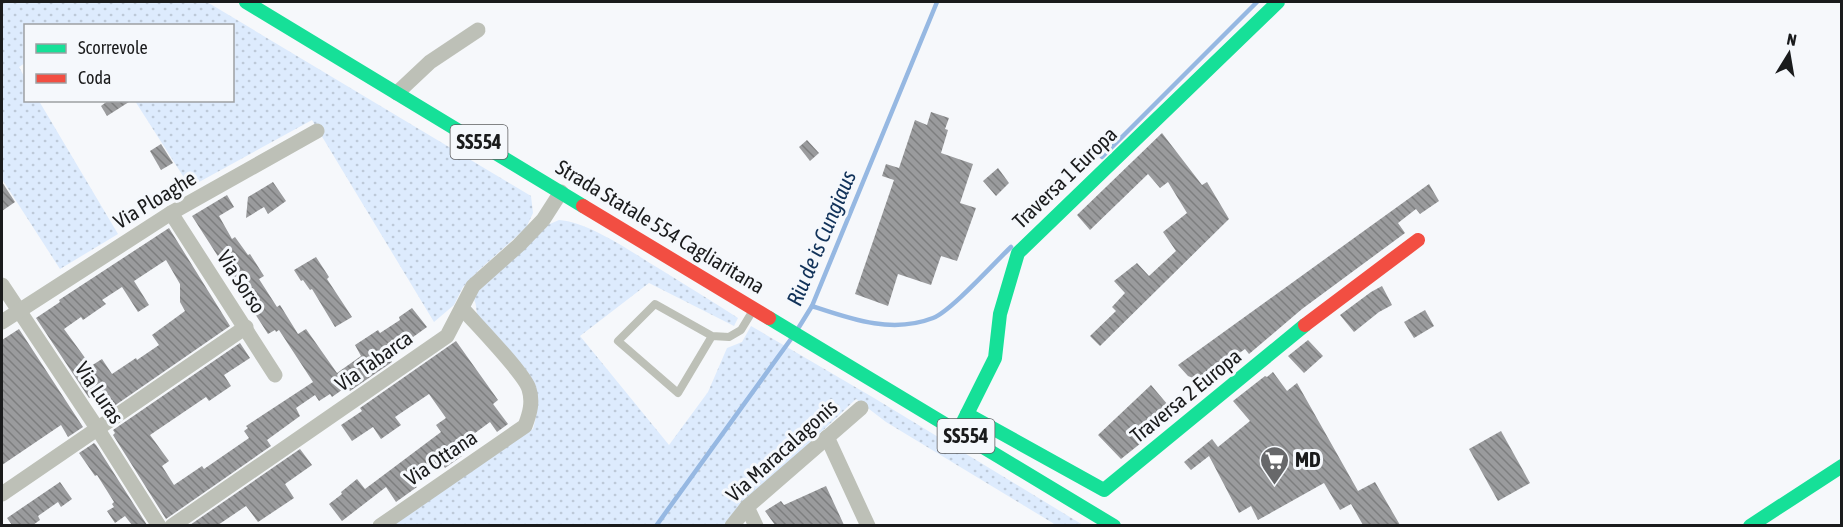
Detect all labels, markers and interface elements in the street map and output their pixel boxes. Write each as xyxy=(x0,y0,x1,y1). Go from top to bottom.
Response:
legend xyxy=(24,24,234,102)
north arrow xyxy=(1759,24,1819,84)
text: N xyxy=(1786,30,1798,49)
text: Scorrevole xyxy=(78,37,148,58)
text: Coda xyxy=(78,67,111,88)
street label: Traversa 1 Europa xyxy=(1007,122,1121,233)
road number: SS554 xyxy=(450,125,508,159)
street label: Strada Statale 554 Cagliaritana xyxy=(552,154,769,298)
street label: Via Ploaghe xyxy=(109,165,200,233)
water label: Riu de is Cungiaus xyxy=(781,166,861,309)
street label: Via Sorso xyxy=(213,246,271,317)
street label: Via Tabarca xyxy=(330,325,417,395)
street label: Traversa 2 Europa xyxy=(1125,343,1246,447)
street label: Via Luras xyxy=(71,357,129,428)
street label: Via Maracalagonis xyxy=(721,394,842,506)
road number: SS554 xyxy=(938,419,994,453)
street label: Via Ottana xyxy=(400,424,481,490)
supermarket icon: MD xyxy=(1258,444,1290,486)
place label: MD xyxy=(1295,447,1321,471)

